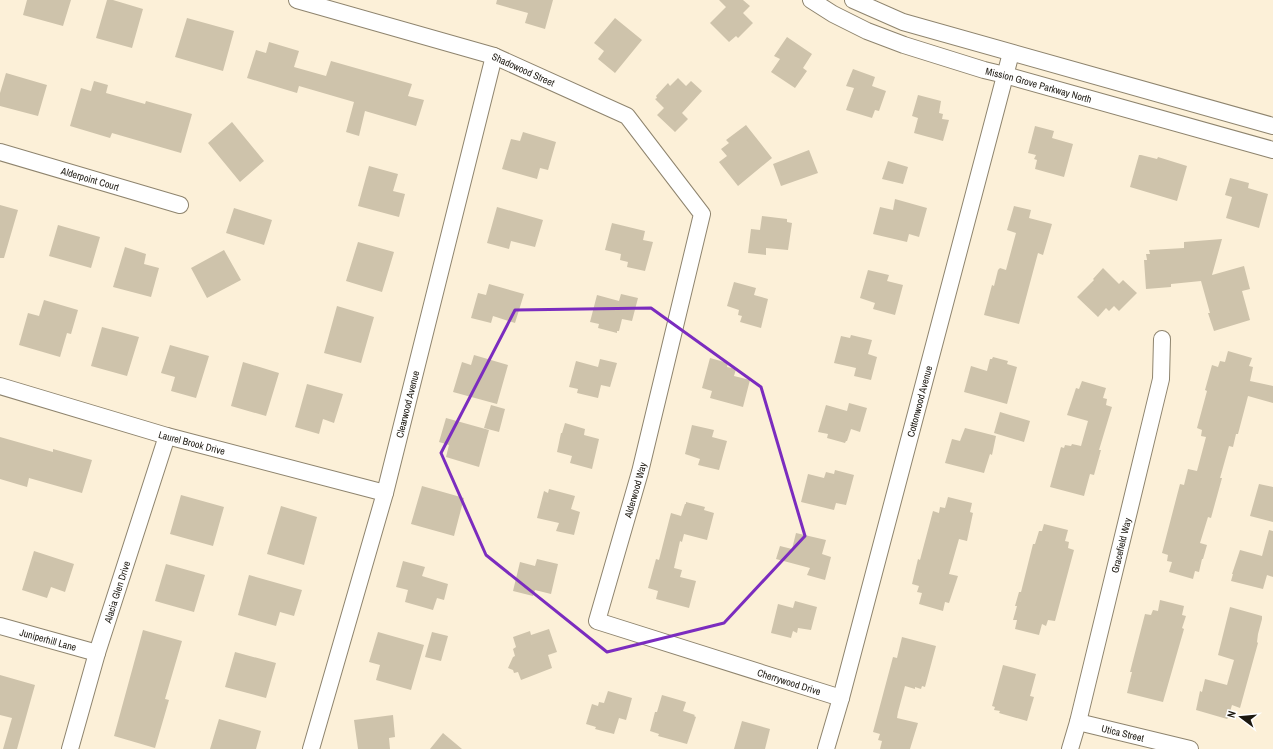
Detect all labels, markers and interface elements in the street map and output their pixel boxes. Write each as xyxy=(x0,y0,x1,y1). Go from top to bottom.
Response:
street label: Shadowood Street xyxy=(490,50,557,90)
street label: Mission Grove Parkway North xyxy=(984,65,1093,106)
street label: Alderpoint Court xyxy=(59,164,121,194)
street label: Cottonwood Avenue xyxy=(904,364,935,439)
street label: Clearwood Avenue xyxy=(393,369,422,439)
street label: Laurel Brook Drive xyxy=(157,428,227,458)
street label: Alderwood Way xyxy=(621,460,650,520)
street label: Gracefield Way xyxy=(1108,516,1134,574)
street label: Alacia Glen Drive xyxy=(101,559,133,626)
street label: Juniperhill Lane xyxy=(18,626,78,654)
street label: Cherrywood Drive xyxy=(755,666,823,698)
north arrow xyxy=(1221,697,1261,737)
text: N xyxy=(1224,709,1239,719)
street label: Utica Street xyxy=(1100,722,1146,745)

